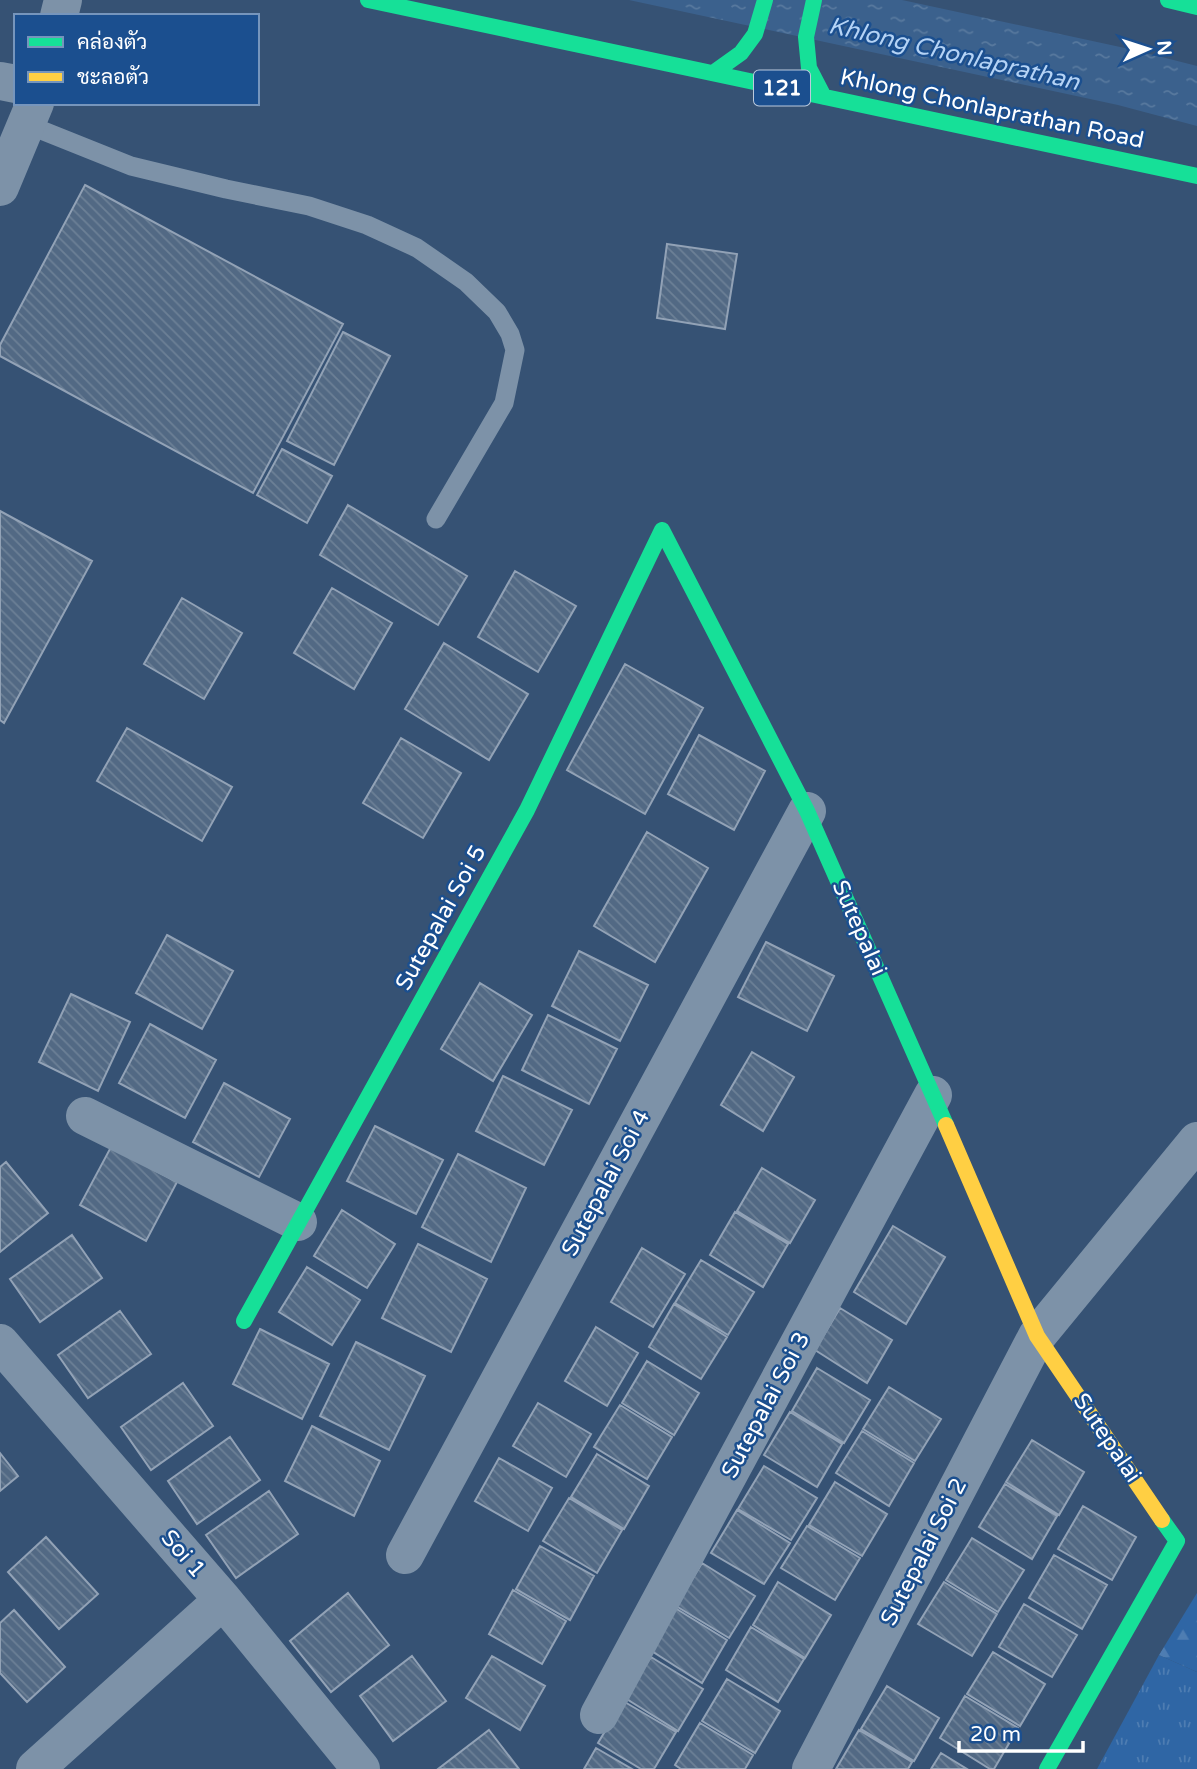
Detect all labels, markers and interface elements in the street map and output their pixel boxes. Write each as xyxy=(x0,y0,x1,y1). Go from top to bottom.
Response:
water label: Khlong Chonlaprathan xyxy=(826,11,1084,97)
legend xyxy=(14,14,259,105)
north arrow xyxy=(1113,14,1183,84)
text: คล่องตัว xyxy=(77,30,147,55)
text: N xyxy=(1153,40,1175,56)
street label: Khlong Chonlaprathan Road xyxy=(838,63,1146,155)
text: ชะลอตัว xyxy=(77,65,149,90)
road number: 121 xyxy=(754,70,810,106)
street label: Sutepalai Soi 5 xyxy=(390,840,492,996)
street label: Sutepalai xyxy=(826,876,892,980)
street label: Sutepalai Soi 4 xyxy=(556,1105,656,1261)
street label: Sutepalai Soi 3 xyxy=(716,1327,816,1483)
street label: Sutepalai xyxy=(1067,1388,1147,1488)
street label: Sutepalai Soi 2 xyxy=(875,1474,973,1630)
street label: Soi 1 xyxy=(155,1524,211,1584)
scale bar xyxy=(959,1710,1083,1754)
text: 20 m xyxy=(970,1722,1021,1747)

